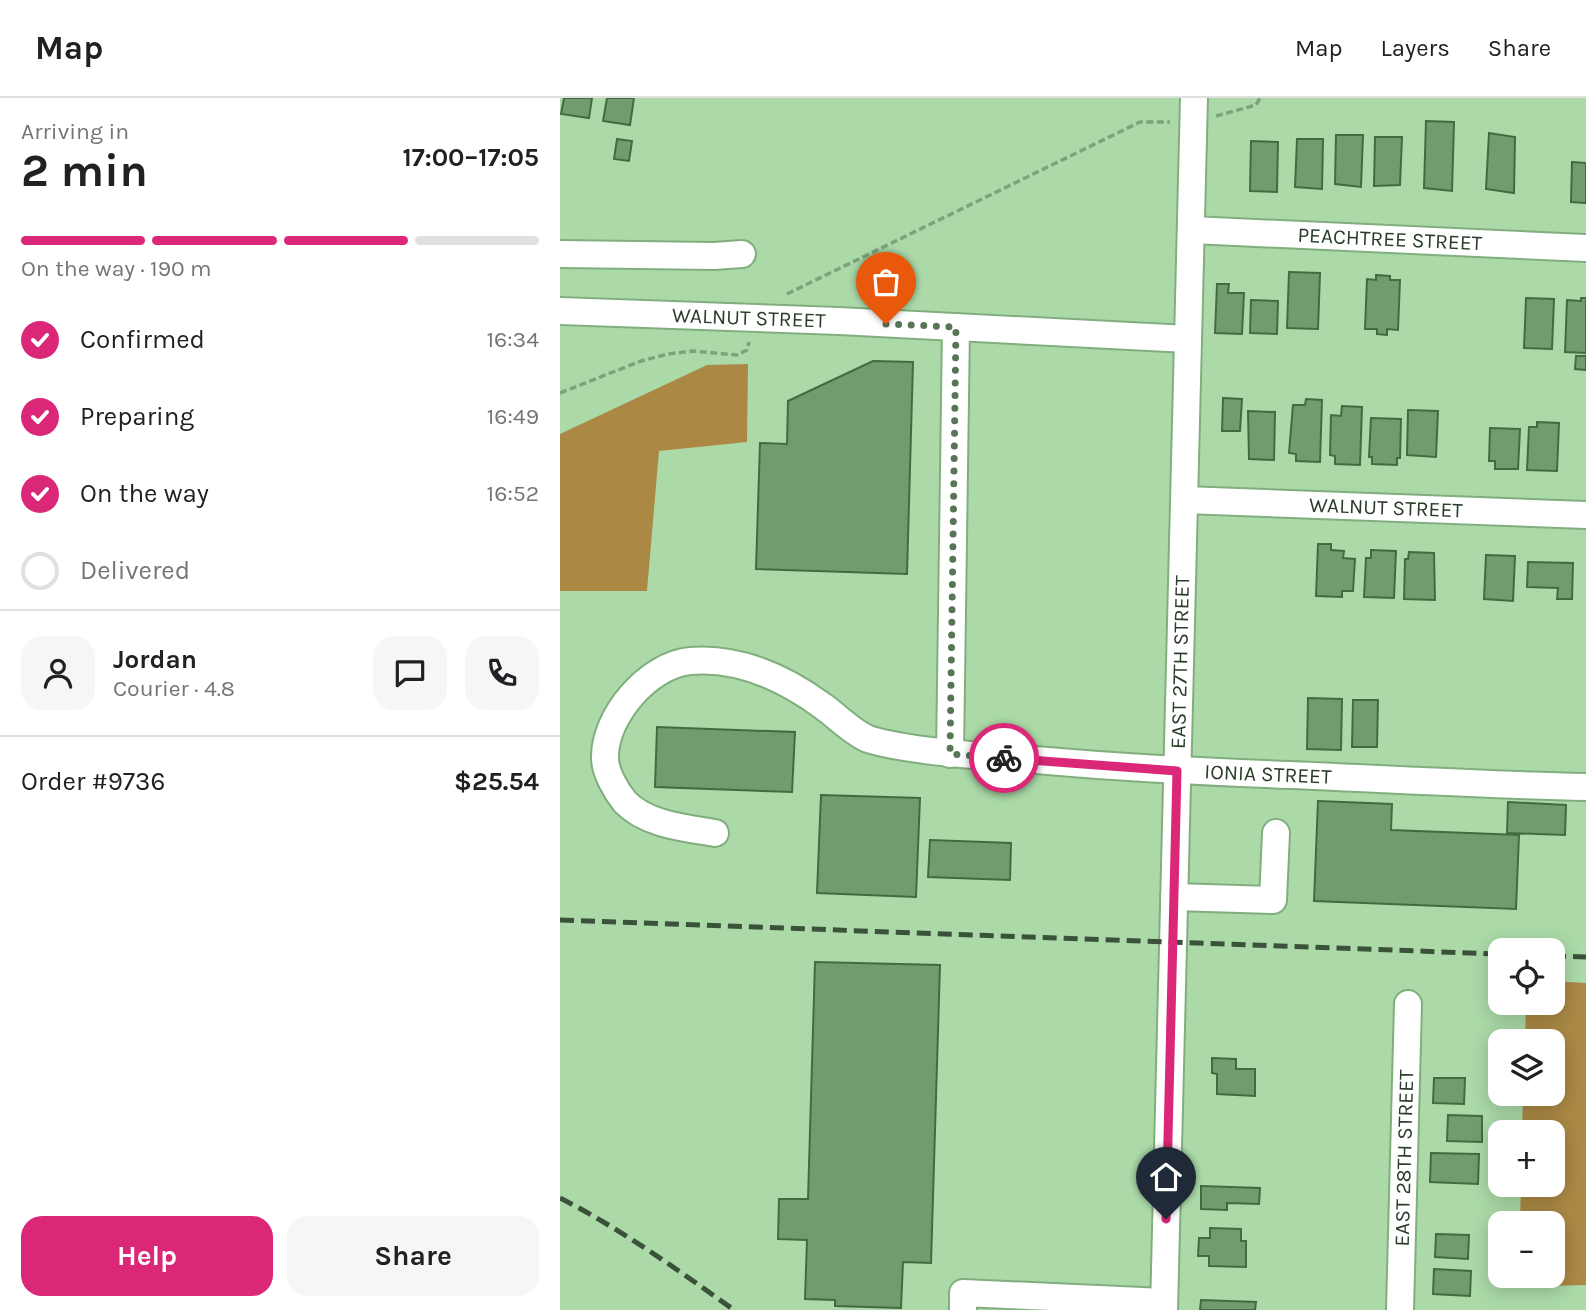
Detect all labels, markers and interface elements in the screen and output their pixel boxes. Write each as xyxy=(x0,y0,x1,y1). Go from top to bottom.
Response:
text: Map xyxy=(35,29,103,67)
text: Map xyxy=(1295,34,1343,62)
text: Layers xyxy=(1381,34,1450,62)
text: Share xyxy=(1488,34,1551,62)
text: Arriving in xyxy=(21,118,129,145)
text: 17:00–17:05 xyxy=(402,142,539,173)
text: 2 min xyxy=(21,144,148,198)
street label: PEACHTREE STREET xyxy=(1297,223,1483,255)
pin xyxy=(856,252,916,324)
text: On the way · 190 m xyxy=(21,255,212,282)
icon: bag xyxy=(867,263,905,301)
street label: WALNUT STREET xyxy=(672,303,827,333)
icon: check xyxy=(21,321,59,359)
text: Confirmed xyxy=(80,324,205,355)
text: 16:34 xyxy=(487,326,539,353)
icon: check xyxy=(21,398,59,436)
text: Preparing xyxy=(80,401,194,432)
text: 16:49 xyxy=(487,403,539,430)
icon: check xyxy=(21,475,59,513)
text: On the way xyxy=(80,478,209,509)
text: 16:52 xyxy=(487,480,539,507)
street label: WALNUT STREET xyxy=(1309,493,1464,522)
text: Delivered xyxy=(80,555,190,586)
street label: EAST 27TH STREET xyxy=(1166,574,1194,749)
button: person xyxy=(21,636,95,710)
button: chat xyxy=(373,636,447,710)
button: phone xyxy=(465,636,539,710)
text: Jordan xyxy=(113,644,197,675)
text: Courier · 4.8 xyxy=(113,675,235,702)
courier xyxy=(969,723,1039,793)
icon: bike xyxy=(985,739,1023,777)
street label: IONIA STREET xyxy=(1204,759,1332,789)
text: Order #9736 xyxy=(21,766,165,797)
text: $25.54 xyxy=(454,766,539,797)
map controls xyxy=(1488,938,1565,1288)
button: locate xyxy=(1488,938,1565,1015)
button: layers xyxy=(1488,1029,1565,1106)
street label: EAST 28TH STREET xyxy=(1390,1069,1418,1247)
button: + xyxy=(1488,1120,1565,1197)
pin xyxy=(1136,1147,1196,1219)
icon: home xyxy=(1147,1158,1185,1196)
button: − xyxy=(1488,1211,1565,1288)
button: Help xyxy=(21,1216,273,1296)
button: Share xyxy=(287,1216,539,1296)

